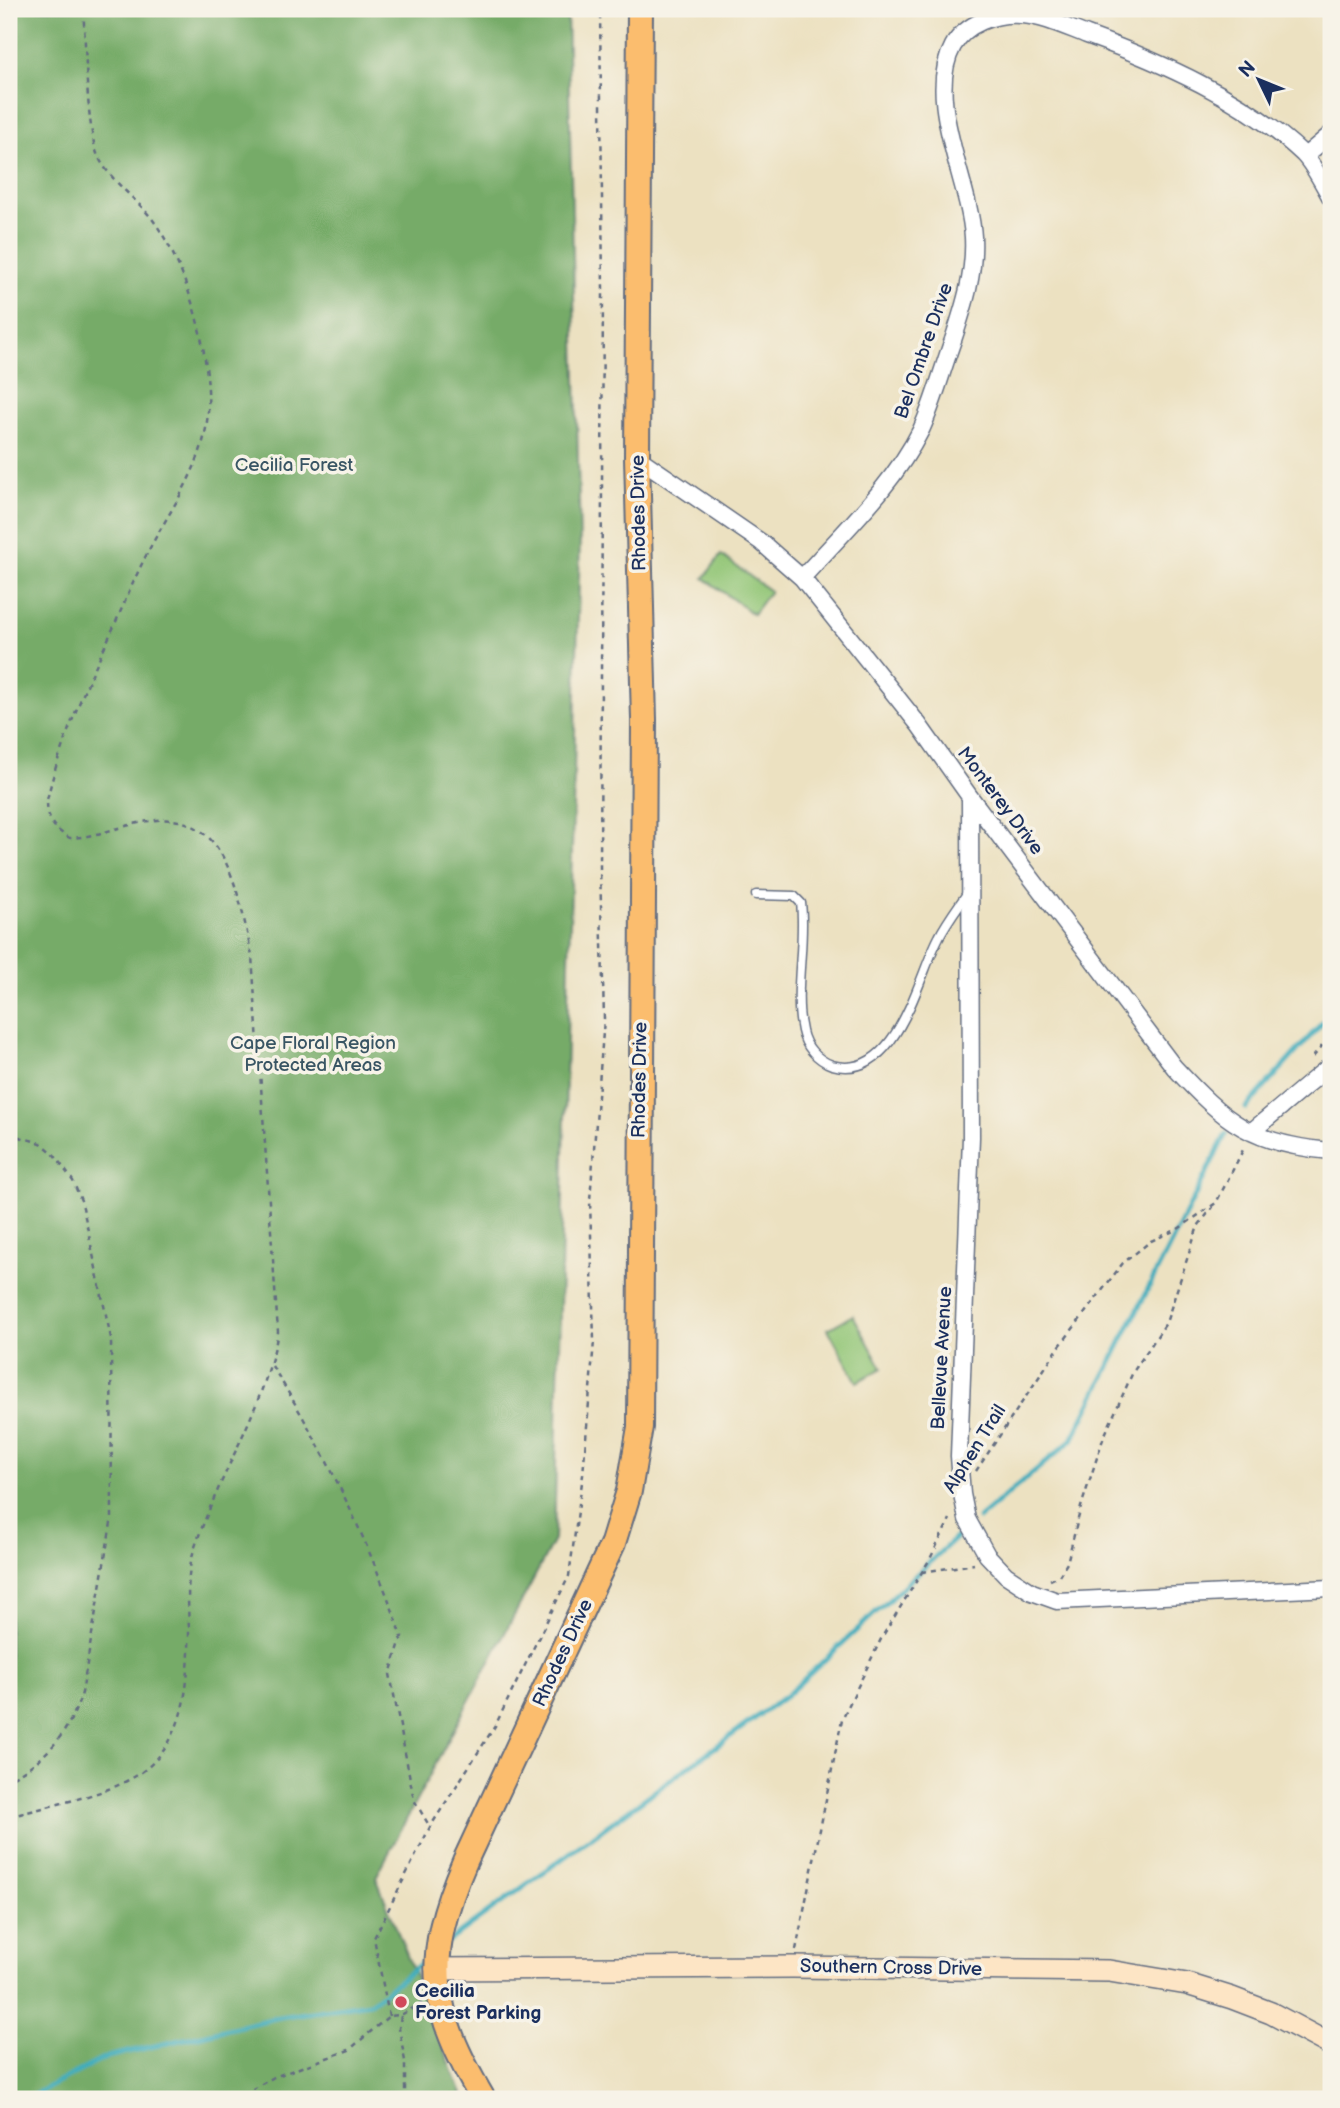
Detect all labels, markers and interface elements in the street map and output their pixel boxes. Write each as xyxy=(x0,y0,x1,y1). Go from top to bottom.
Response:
north arrow xyxy=(1224,46,1294,116)
text: N xyxy=(1234,56,1261,82)
street label: Bel Ombre Drive xyxy=(890,280,958,422)
park label: Cecilia Forest xyxy=(235,454,353,477)
street label: Rhodes Drive xyxy=(626,455,652,571)
street label: Monterey Drive xyxy=(952,743,1048,859)
street label: Rhodes Drive xyxy=(627,1022,653,1138)
park label: Cape Floral Region Protected Areas xyxy=(230,1032,396,1077)
street label: Bellevue Avenue xyxy=(927,1286,957,1430)
street label: Alphen Trail xyxy=(939,1400,1011,1498)
street label: Rhodes Drive xyxy=(528,1595,598,1711)
street label: Southern Cross Drive xyxy=(800,1955,982,1981)
place label: Cecilia Forest Parking xyxy=(415,1980,541,2025)
marker: Cecilia Forest Parking xyxy=(393,1994,409,2010)

